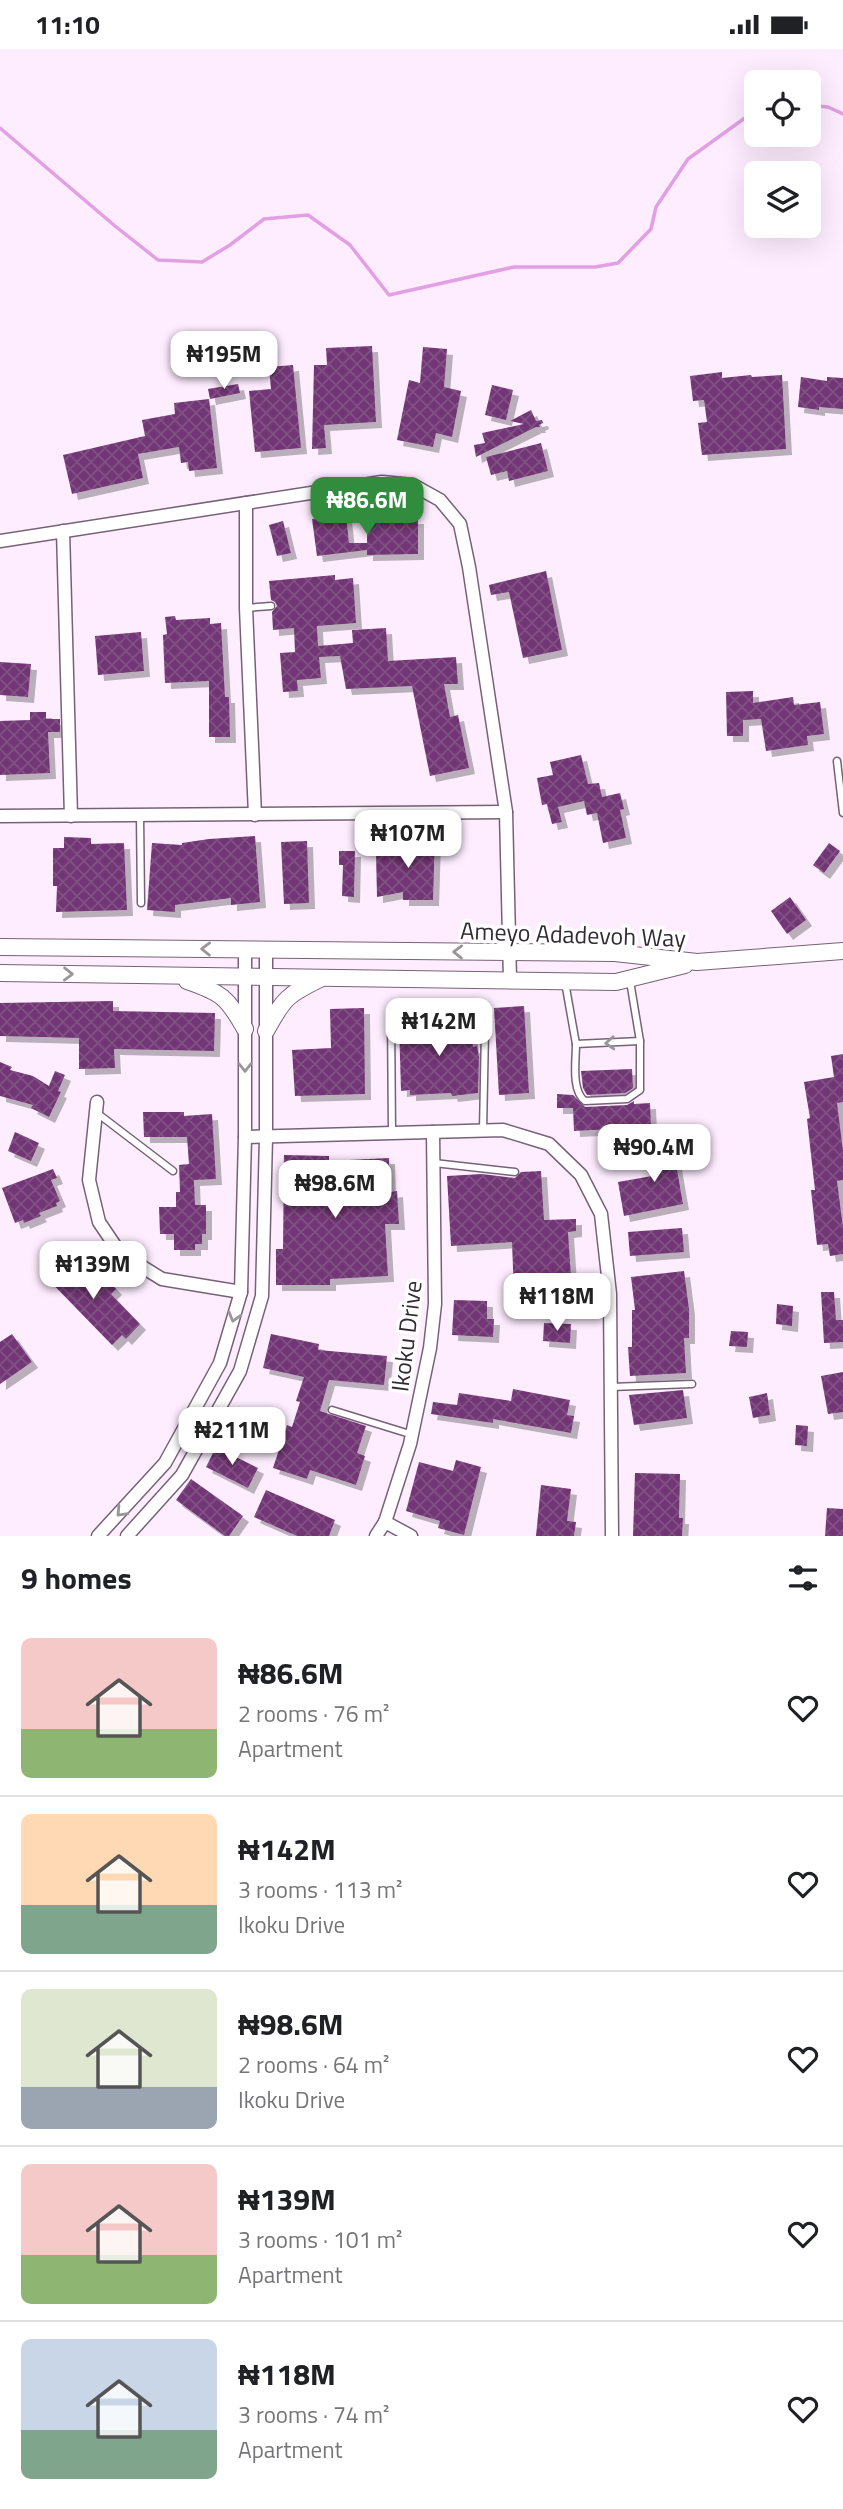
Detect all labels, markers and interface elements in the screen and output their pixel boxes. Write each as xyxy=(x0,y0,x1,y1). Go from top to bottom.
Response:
text: 11:10 xyxy=(35,5,100,44)
map controls xyxy=(744,70,821,238)
button: locate xyxy=(744,70,821,147)
button: layers xyxy=(744,161,821,238)
pin: ₦195M xyxy=(175,331,273,391)
text: ₦195M xyxy=(187,336,261,371)
pin: ₦86.6M xyxy=(310,477,424,537)
text: ₦86.6M xyxy=(327,482,407,517)
pin: ₦107M xyxy=(359,811,457,870)
text: ₦107M xyxy=(371,815,445,850)
street label: Ameyo Adadevoh Way xyxy=(460,912,687,956)
one-way arrow xyxy=(200,941,211,957)
one-way arrow xyxy=(452,944,463,960)
one-way arrow xyxy=(63,966,74,982)
pin: ₦142M xyxy=(390,999,488,1058)
text: ₦142M xyxy=(402,1003,476,1038)
one-way arrow xyxy=(605,1035,616,1050)
one-way arrow xyxy=(237,1062,253,1072)
pin: ₦90.4M xyxy=(597,1125,711,1184)
text: ₦90.4M xyxy=(614,1129,694,1164)
pin: ₦98.6M xyxy=(278,1161,392,1220)
text: ₦98.6M xyxy=(295,1165,375,1200)
pin: ₦139M xyxy=(44,1241,142,1301)
text: ₦139M xyxy=(56,1246,130,1281)
pin: ₦118M xyxy=(508,1273,606,1333)
street label: Ikoku Drive xyxy=(381,1278,431,1394)
text: ₦118M xyxy=(520,1278,594,1313)
one-way arrow xyxy=(227,1311,242,1323)
pin: ₦211M xyxy=(183,1407,281,1467)
text: ₦211M xyxy=(195,1412,269,1447)
one-way arrow xyxy=(116,1504,129,1517)
text: 9 homes xyxy=(21,1555,132,1601)
icon: filters xyxy=(784,1559,822,1597)
text: ₦86.6M xyxy=(238,1650,344,1696)
icon: home xyxy=(77,1666,161,1750)
icon: heart xyxy=(784,1689,822,1727)
text: 2 rooms · 76 m² xyxy=(238,1696,389,1731)
text: Apartment xyxy=(238,1731,343,1766)
text: ₦142M xyxy=(238,1826,336,1872)
icon: home xyxy=(77,1842,161,1926)
icon: heart xyxy=(784,1865,822,1903)
text: 3 rooms · 113 m² xyxy=(238,1872,402,1907)
text: Ikoku Drive xyxy=(238,1907,345,1942)
text: ₦98.6M xyxy=(238,2001,344,2047)
icon: home xyxy=(77,2017,161,2101)
icon: heart xyxy=(784,2040,822,2078)
text: 2 rooms · 64 m² xyxy=(238,2047,389,2082)
text: Ikoku Drive xyxy=(238,2082,345,2117)
text: ₦139M xyxy=(238,2176,336,2222)
icon: home xyxy=(77,2192,161,2276)
icon: heart xyxy=(784,2215,822,2253)
text: 3 rooms · 101 m² xyxy=(238,2222,402,2257)
text: Apartment xyxy=(238,2257,343,2292)
text: ₦118M xyxy=(238,2351,336,2397)
icon: home xyxy=(77,2367,161,2451)
icon: heart xyxy=(784,2390,822,2428)
text: 3 rooms · 74 m² xyxy=(238,2397,389,2432)
text: Apartment xyxy=(238,2432,343,2467)

